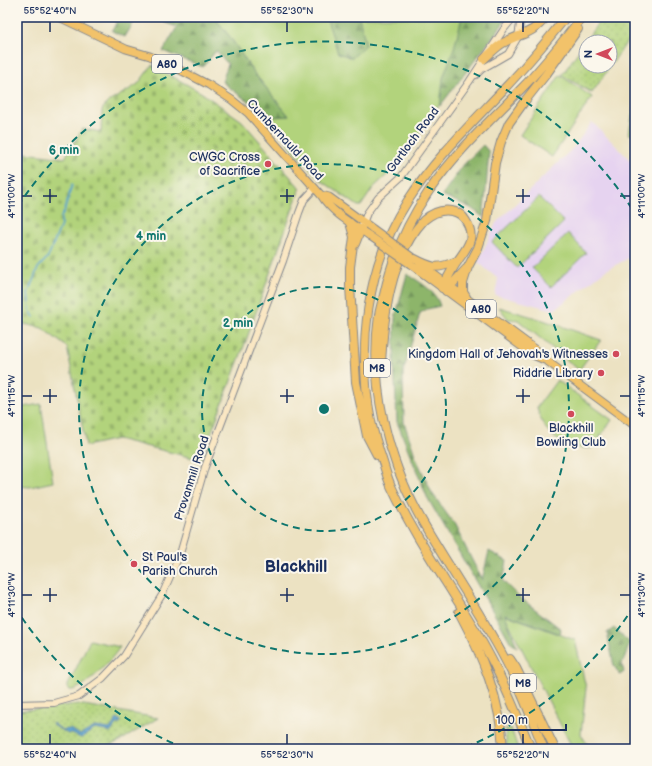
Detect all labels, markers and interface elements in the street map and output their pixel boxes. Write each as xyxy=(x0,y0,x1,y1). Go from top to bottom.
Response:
text: 55°52'40"N xyxy=(23,5,77,17)
text: 55°52'30"N xyxy=(260,5,314,17)
text: 55°52'20"N xyxy=(497,5,549,17)
north arrow xyxy=(578,34,618,74)
text: N xyxy=(582,50,595,58)
road number: A80 xyxy=(152,55,182,73)
street label: Cumbernauld Road xyxy=(244,96,327,184)
street label: Gartloch Road xyxy=(383,104,443,176)
text: 6 min xyxy=(49,143,79,158)
place label: CWGC Cross of Sacrifice xyxy=(189,150,260,179)
marker: CWGC Cross of Sacrifice xyxy=(263,159,273,169)
text: 4°11'00"W xyxy=(6,174,18,218)
text: 4°11'00"W xyxy=(636,174,648,218)
text: 4 min xyxy=(136,229,166,244)
road number: A80 xyxy=(466,300,496,318)
text: 2 min xyxy=(223,316,253,331)
place label: Kingdom Hall of Jehovah's Witnesses xyxy=(408,347,608,362)
marker: Kingdom Hall of Jehovah's Witnesses xyxy=(611,349,621,359)
road number: M8 xyxy=(364,359,390,377)
place label: Riddrie Library xyxy=(513,366,594,381)
marker: Riddrie Library xyxy=(596,368,606,378)
text: 4°11'15"W xyxy=(6,375,18,417)
text: 4°11'15"W xyxy=(636,375,648,417)
centre of rings xyxy=(317,402,331,416)
marker: Blackhill Bowling Club xyxy=(566,409,576,419)
place label: Blackhill Bowling Club xyxy=(536,421,606,450)
street label: Provanmill Road xyxy=(171,434,213,522)
place label: St Paul's Parish Church xyxy=(142,550,218,579)
district label: Blackhill xyxy=(265,558,327,577)
marker: St Paul's Parish Church xyxy=(129,559,139,569)
text: 4°11'30"W xyxy=(6,572,18,618)
text: 4°11'30"W xyxy=(636,572,648,618)
road number: M8 xyxy=(510,674,536,692)
scale bar xyxy=(490,706,566,732)
text: 100 m xyxy=(496,713,528,728)
text: 55°52'40"N xyxy=(23,749,77,761)
text: 55°52'30"N xyxy=(260,749,314,761)
text: 55°52'20"N xyxy=(497,749,549,761)

